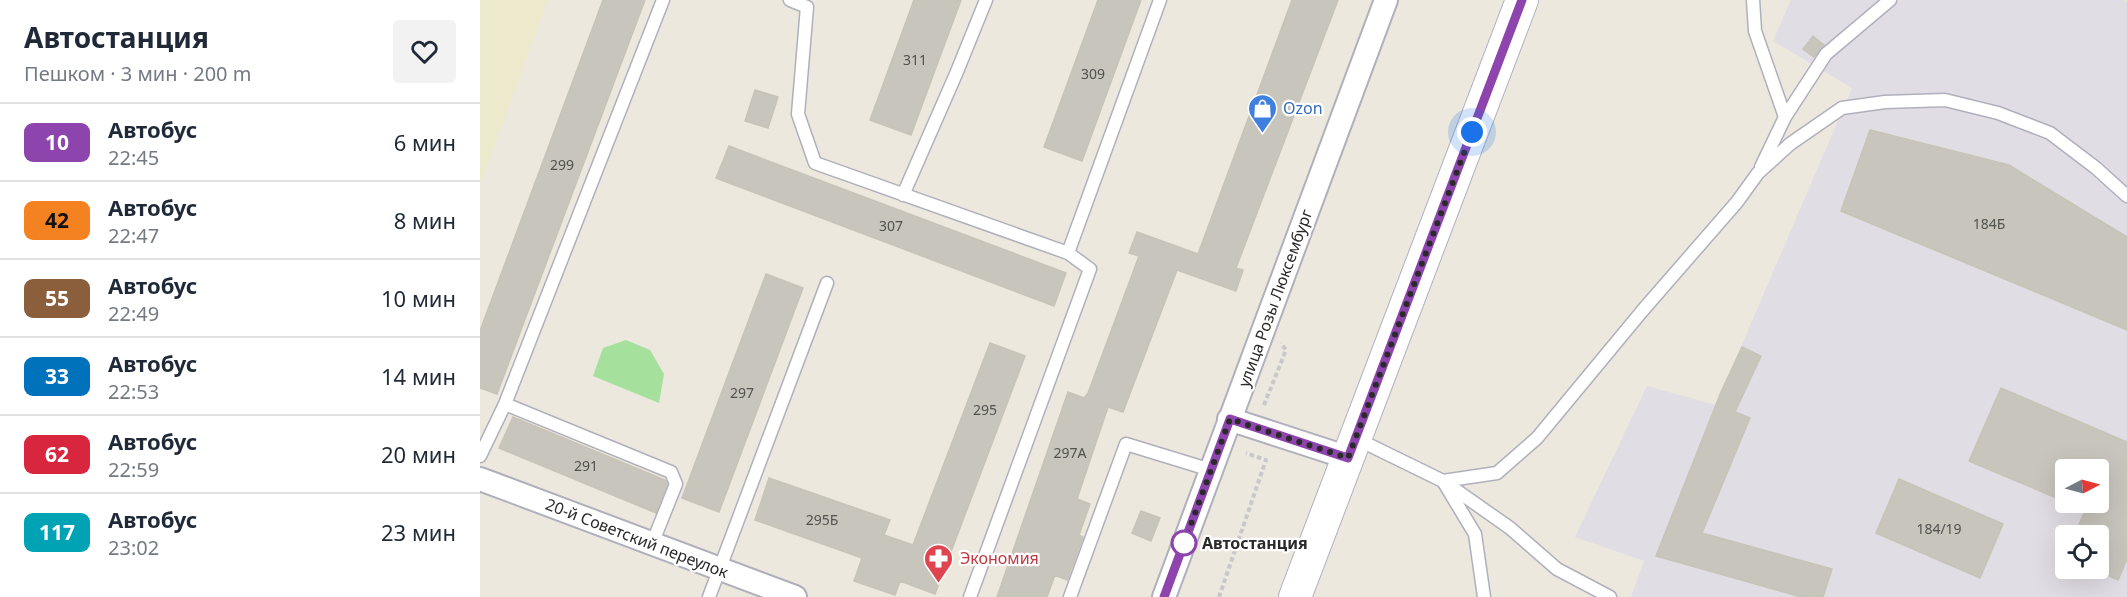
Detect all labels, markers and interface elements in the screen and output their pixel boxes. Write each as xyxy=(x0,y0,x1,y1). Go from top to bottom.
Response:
text: Автостанция xyxy=(24,18,209,56)
button: heart xyxy=(393,20,456,83)
house number: 311 xyxy=(903,50,927,69)
text: Пешком · 3 мин · 200 m xyxy=(24,60,251,87)
house number: 309 xyxy=(1081,64,1105,83)
shop icon: Ozon xyxy=(1246,92,1278,134)
place label: Ozon xyxy=(1283,97,1323,119)
text: Автобус xyxy=(108,114,197,144)
your location xyxy=(1457,117,1487,147)
text: 6 мин xyxy=(394,127,456,157)
text: 10 xyxy=(45,128,69,156)
text: 22:45 xyxy=(108,144,159,171)
house number: 299 xyxy=(550,155,574,174)
text: Автобус xyxy=(108,192,197,222)
text: 8 мин xyxy=(394,205,456,235)
text: 42 xyxy=(45,206,69,234)
street label: улица Розы Люксембург xyxy=(1233,206,1317,390)
house number: 184Б xyxy=(1973,214,2005,233)
house number: 307 xyxy=(879,216,903,235)
text: 22:47 xyxy=(108,222,159,249)
text: Автобус xyxy=(108,270,197,300)
text: 10 мин xyxy=(381,283,456,313)
text: 55 xyxy=(45,284,69,312)
text: 22:49 xyxy=(108,300,159,327)
text: Автобус xyxy=(108,348,197,378)
text: 14 мин xyxy=(381,361,456,391)
text: 33 xyxy=(45,362,69,390)
text: 22:53 xyxy=(108,378,159,405)
house number: 297 xyxy=(730,383,754,402)
house number: 295 xyxy=(973,400,997,419)
text: Автобус xyxy=(108,426,197,456)
text: 20 мин xyxy=(381,439,456,469)
text: 62 xyxy=(45,440,69,468)
house number: 297А xyxy=(1054,443,1087,462)
text: 22:59 xyxy=(108,456,159,483)
house number: 291 xyxy=(574,456,598,475)
north arrow xyxy=(2055,459,2109,513)
map controls xyxy=(2055,459,2109,579)
street label: 20-й Советский переулок xyxy=(543,493,732,583)
text: Автобус xyxy=(108,504,197,534)
house number: 295Б xyxy=(806,510,838,529)
text: 23 мин xyxy=(381,517,456,547)
text: 117 xyxy=(39,518,75,546)
house number: 184/19 xyxy=(1916,519,1962,538)
button: locate xyxy=(2055,525,2109,579)
marker: Автостанция xyxy=(1171,530,1197,556)
place label: Автостанция xyxy=(1202,532,1308,554)
text: 23:02 xyxy=(108,534,159,561)
pharmacy icon: Экономия xyxy=(923,542,955,584)
place label: Экономия xyxy=(960,547,1039,569)

